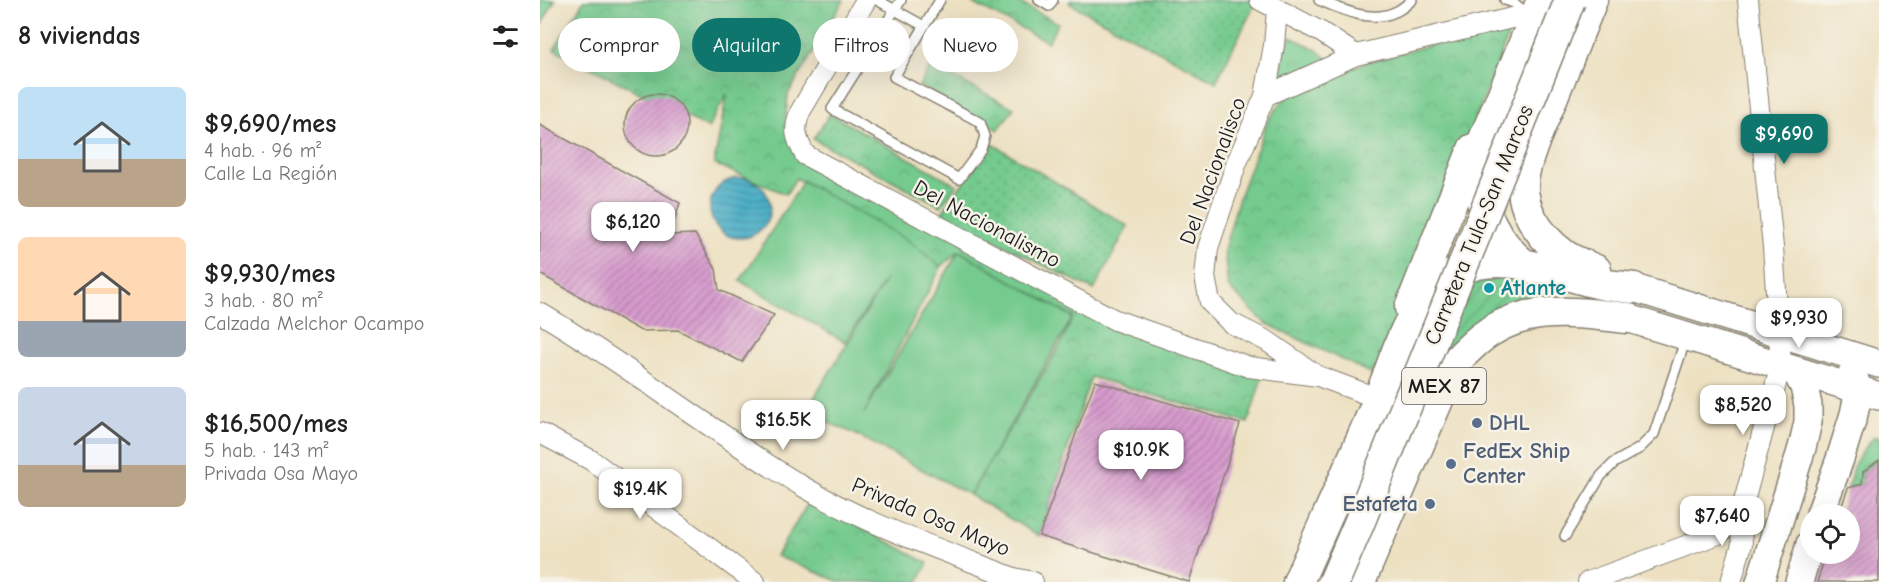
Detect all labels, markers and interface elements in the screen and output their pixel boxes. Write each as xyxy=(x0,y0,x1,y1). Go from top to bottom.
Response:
chip: Comprar xyxy=(558,18,680,72)
chip: Alquilar xyxy=(692,18,801,72)
chip: Filtros xyxy=(813,18,910,72)
chip: Nuevo xyxy=(922,18,1018,72)
icon: filters xyxy=(489,20,522,53)
text: 8 viviendas xyxy=(18,21,140,51)
street label: Del Nacionalisco xyxy=(1174,94,1252,248)
street label: Carretera Tula-San Marcos xyxy=(1419,101,1539,349)
text: $9,690/mes xyxy=(204,109,336,139)
icon: home xyxy=(66,111,138,183)
pin: $9,690 xyxy=(1735,114,1833,165)
text: $9,690 xyxy=(1755,122,1813,145)
text: 4 hab. · 96 m² xyxy=(204,139,321,162)
text: Calle La Región xyxy=(204,162,337,185)
street label: Del Nacionalismo xyxy=(909,174,1065,274)
pin: $6,120 xyxy=(584,202,682,253)
text: $6,120 xyxy=(605,210,661,233)
text: $9,930/mes xyxy=(204,259,335,289)
icon: home xyxy=(66,261,138,333)
place label: Atlante xyxy=(1501,275,1566,301)
marker: Atlante xyxy=(1482,281,1496,295)
text: 3 hab. · 80 m² xyxy=(204,289,323,312)
pin: $9,930 xyxy=(1750,298,1848,349)
text: $9,930 xyxy=(1770,306,1828,329)
text: Calzada Melchor Ocampo xyxy=(204,312,424,335)
road number: MEX 87 xyxy=(1402,368,1486,404)
pin: $8,520 xyxy=(1694,385,1792,436)
text: $8,520 xyxy=(1714,393,1772,416)
pin: $16.5K xyxy=(734,400,832,451)
text: $16.5K xyxy=(755,408,811,431)
text: $16,500/mes xyxy=(204,409,348,439)
place label: DHL xyxy=(1489,410,1530,436)
icon: home xyxy=(66,411,138,483)
marker: DHL xyxy=(1470,416,1484,430)
pin: $10.9K xyxy=(1092,430,1190,481)
text: $10.9K xyxy=(1113,438,1169,461)
place label: FedEx Ship Center xyxy=(1463,438,1570,489)
text: 5 hab. · 143 m² xyxy=(204,439,329,462)
marker: FedEx Ship Center xyxy=(1444,457,1458,471)
text: Privada Osa Mayo xyxy=(204,462,358,485)
pin: $19.4K xyxy=(591,469,689,520)
street label: Privada Osa Mayo xyxy=(848,472,1014,562)
text: $19.4K xyxy=(613,477,667,500)
place label: Estafeta xyxy=(1342,491,1418,517)
pin: $7,640 xyxy=(1673,496,1771,547)
marker: Estafeta xyxy=(1423,497,1437,511)
text: $7,640 xyxy=(1694,504,1750,527)
map controls xyxy=(1800,504,1860,564)
button: locate xyxy=(1800,504,1860,564)

